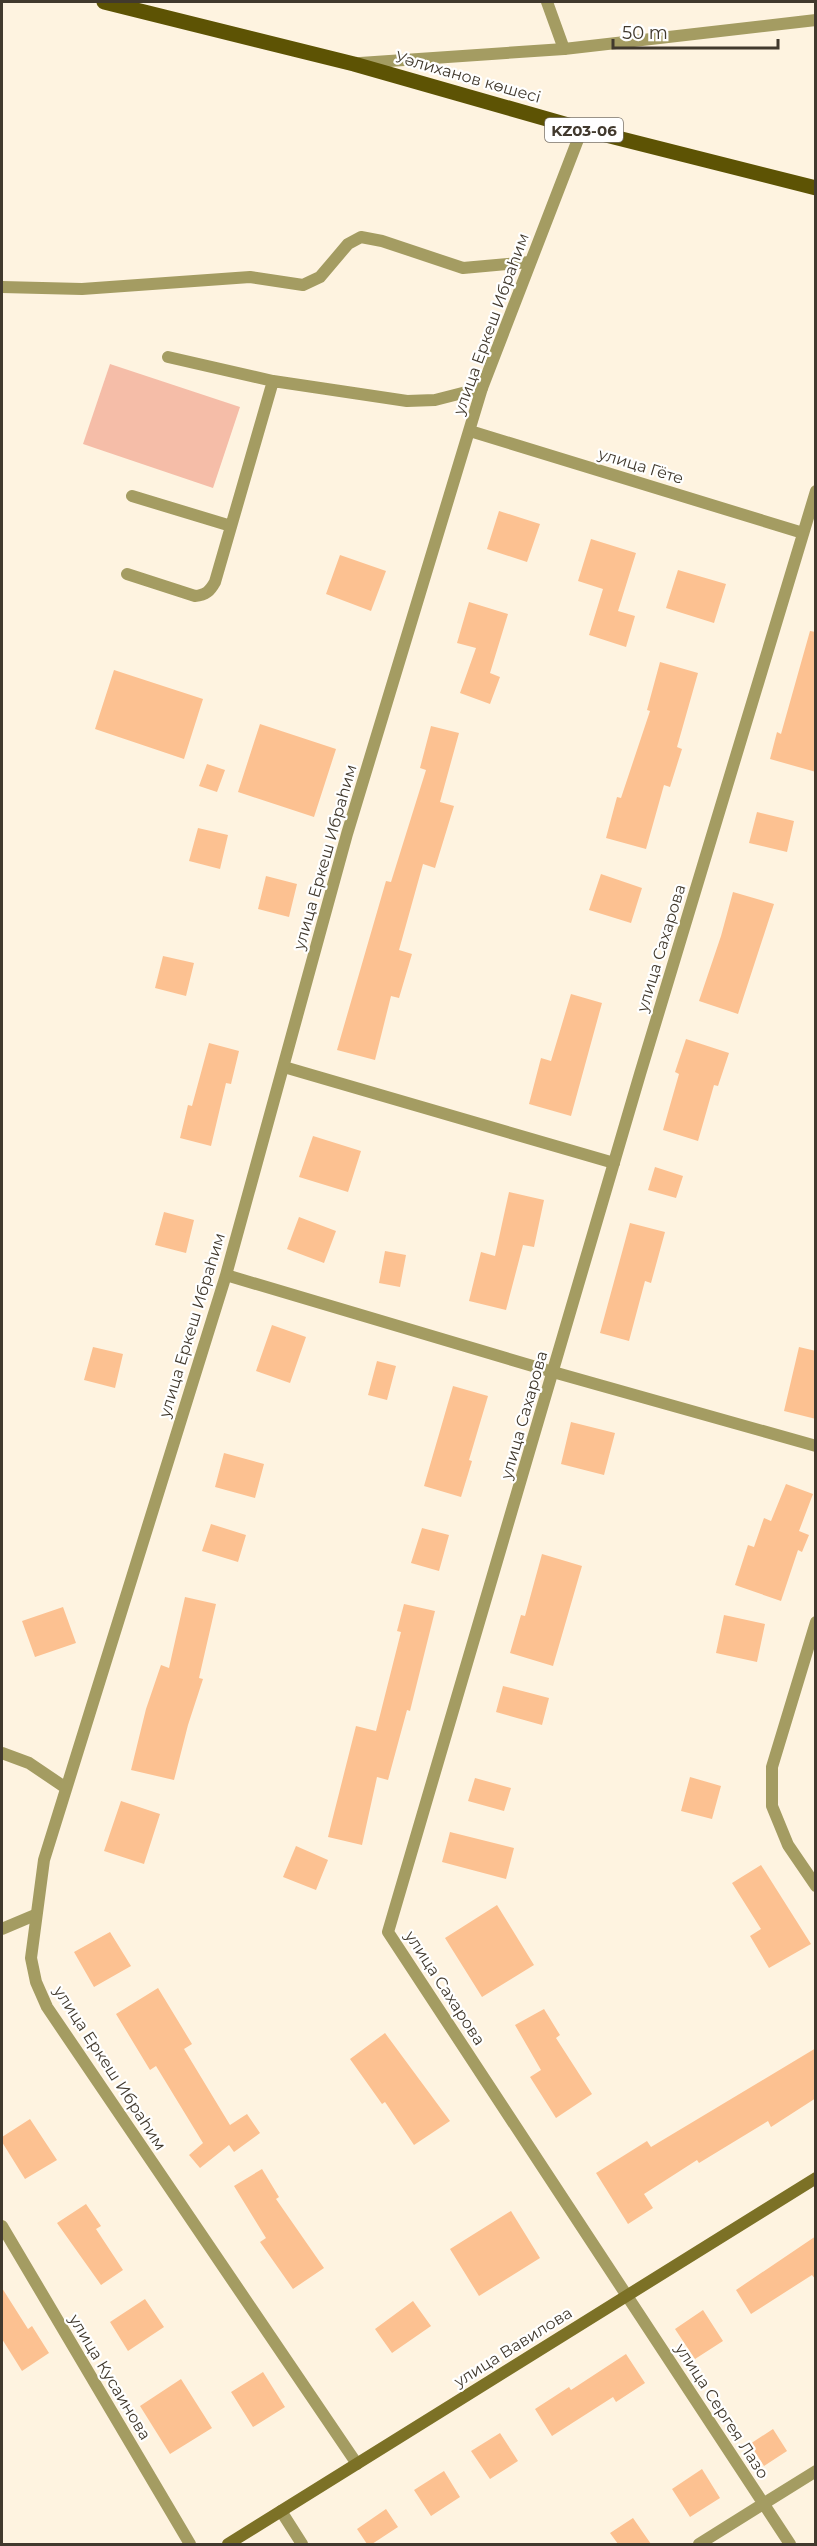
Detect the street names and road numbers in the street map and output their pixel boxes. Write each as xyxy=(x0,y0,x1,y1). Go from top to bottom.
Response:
street label: Уәлиханов көшесі xyxy=(393,47,543,107)
road number: KZ03-06 xyxy=(545,118,623,142)
street label: улица Еркеш Ибраһим xyxy=(449,231,533,418)
street label: улица Гёте xyxy=(595,444,686,488)
street label: улица Еркеш Ибраһим xyxy=(289,762,361,953)
street label: улица Сахарова xyxy=(632,882,689,1015)
street label: улица Еркеш Ибраһим xyxy=(155,1230,229,1421)
street label: улица Сахарова xyxy=(496,1349,551,1482)
street label: улица Сахарова xyxy=(400,1926,489,2049)
street label: улица Еркеш Ибраһим xyxy=(49,1981,170,2154)
street label: улица Вавилова xyxy=(450,2303,576,2392)
street label: улица Кусаинова xyxy=(65,2310,155,2443)
street label: улица Сергея Лазо xyxy=(671,2339,773,2482)

